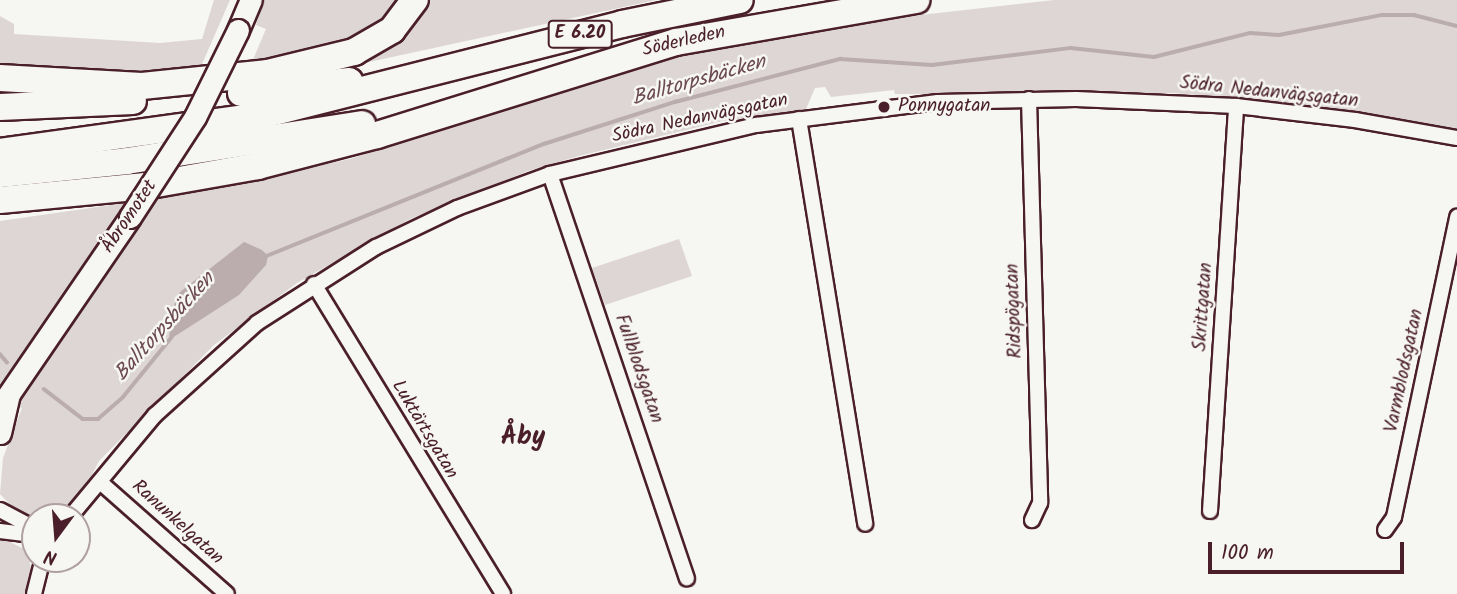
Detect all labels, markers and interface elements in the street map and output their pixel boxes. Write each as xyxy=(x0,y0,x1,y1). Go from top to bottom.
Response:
road number: E 6.20 xyxy=(547,19,613,48)
street label: Söderleden xyxy=(640,21,728,63)
water label: Balltorpsbäcken xyxy=(629,50,769,112)
street label: Södra Nedanvägsgatan xyxy=(1179,72,1359,114)
street label: Södra Nedanvägsgatan xyxy=(610,89,790,149)
place label: Ponnygatan xyxy=(898,96,990,118)
marker: Ponnygatan xyxy=(876,99,892,115)
street label: Åbromotet xyxy=(97,176,163,258)
street label: Skrittgatan xyxy=(1190,262,1218,352)
street label: Ridspögatan xyxy=(1002,263,1028,359)
water label: Balltorpsbäcken xyxy=(110,267,220,387)
street label: Varmblodsgatan xyxy=(1381,307,1429,435)
street label: Fullblodsgatan xyxy=(609,312,667,426)
street label: Luktärtsgatan xyxy=(386,377,462,483)
district label: Åby xyxy=(501,422,545,454)
street label: Ranunkelgatan xyxy=(126,476,228,570)
north arrow xyxy=(21,503,91,573)
scale bar xyxy=(1212,528,1408,572)
text: 100 m xyxy=(1221,537,1274,570)
text: N xyxy=(41,540,61,572)

